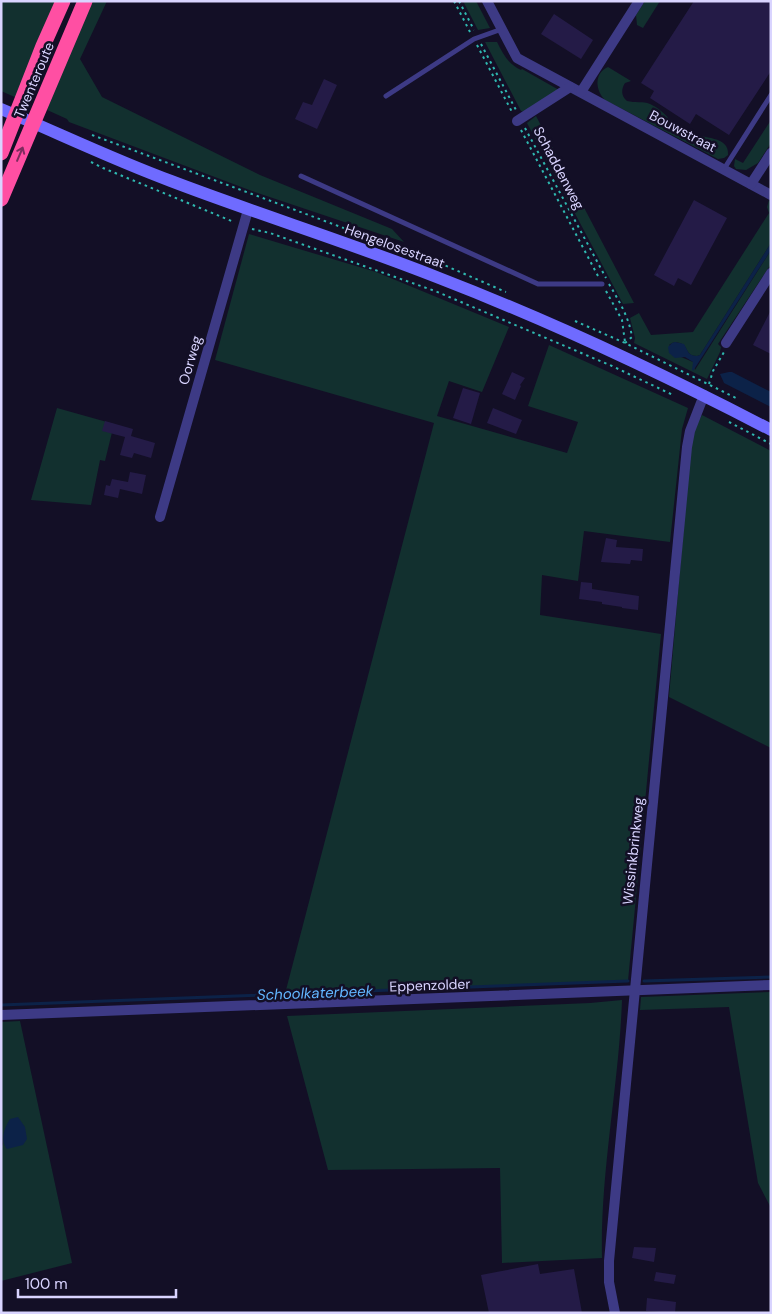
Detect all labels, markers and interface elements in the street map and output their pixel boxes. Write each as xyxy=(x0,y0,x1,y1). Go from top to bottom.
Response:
street label: Twenteroute xyxy=(10,39,58,121)
street label: Bouwstraat xyxy=(646,106,720,156)
street label: Schaddenweg xyxy=(530,123,589,213)
one-way arrow xyxy=(16,146,25,162)
street label: Hengelosestraat xyxy=(342,220,448,272)
street label: Oorweg xyxy=(174,333,206,387)
street label: Wissinkbrinkweg xyxy=(618,796,648,906)
street label: Eppenzolder xyxy=(389,975,471,995)
water label: Schoolkaterbeek xyxy=(256,981,374,1005)
scale bar xyxy=(18,1266,175,1298)
text: 100 m xyxy=(25,1274,68,1294)

